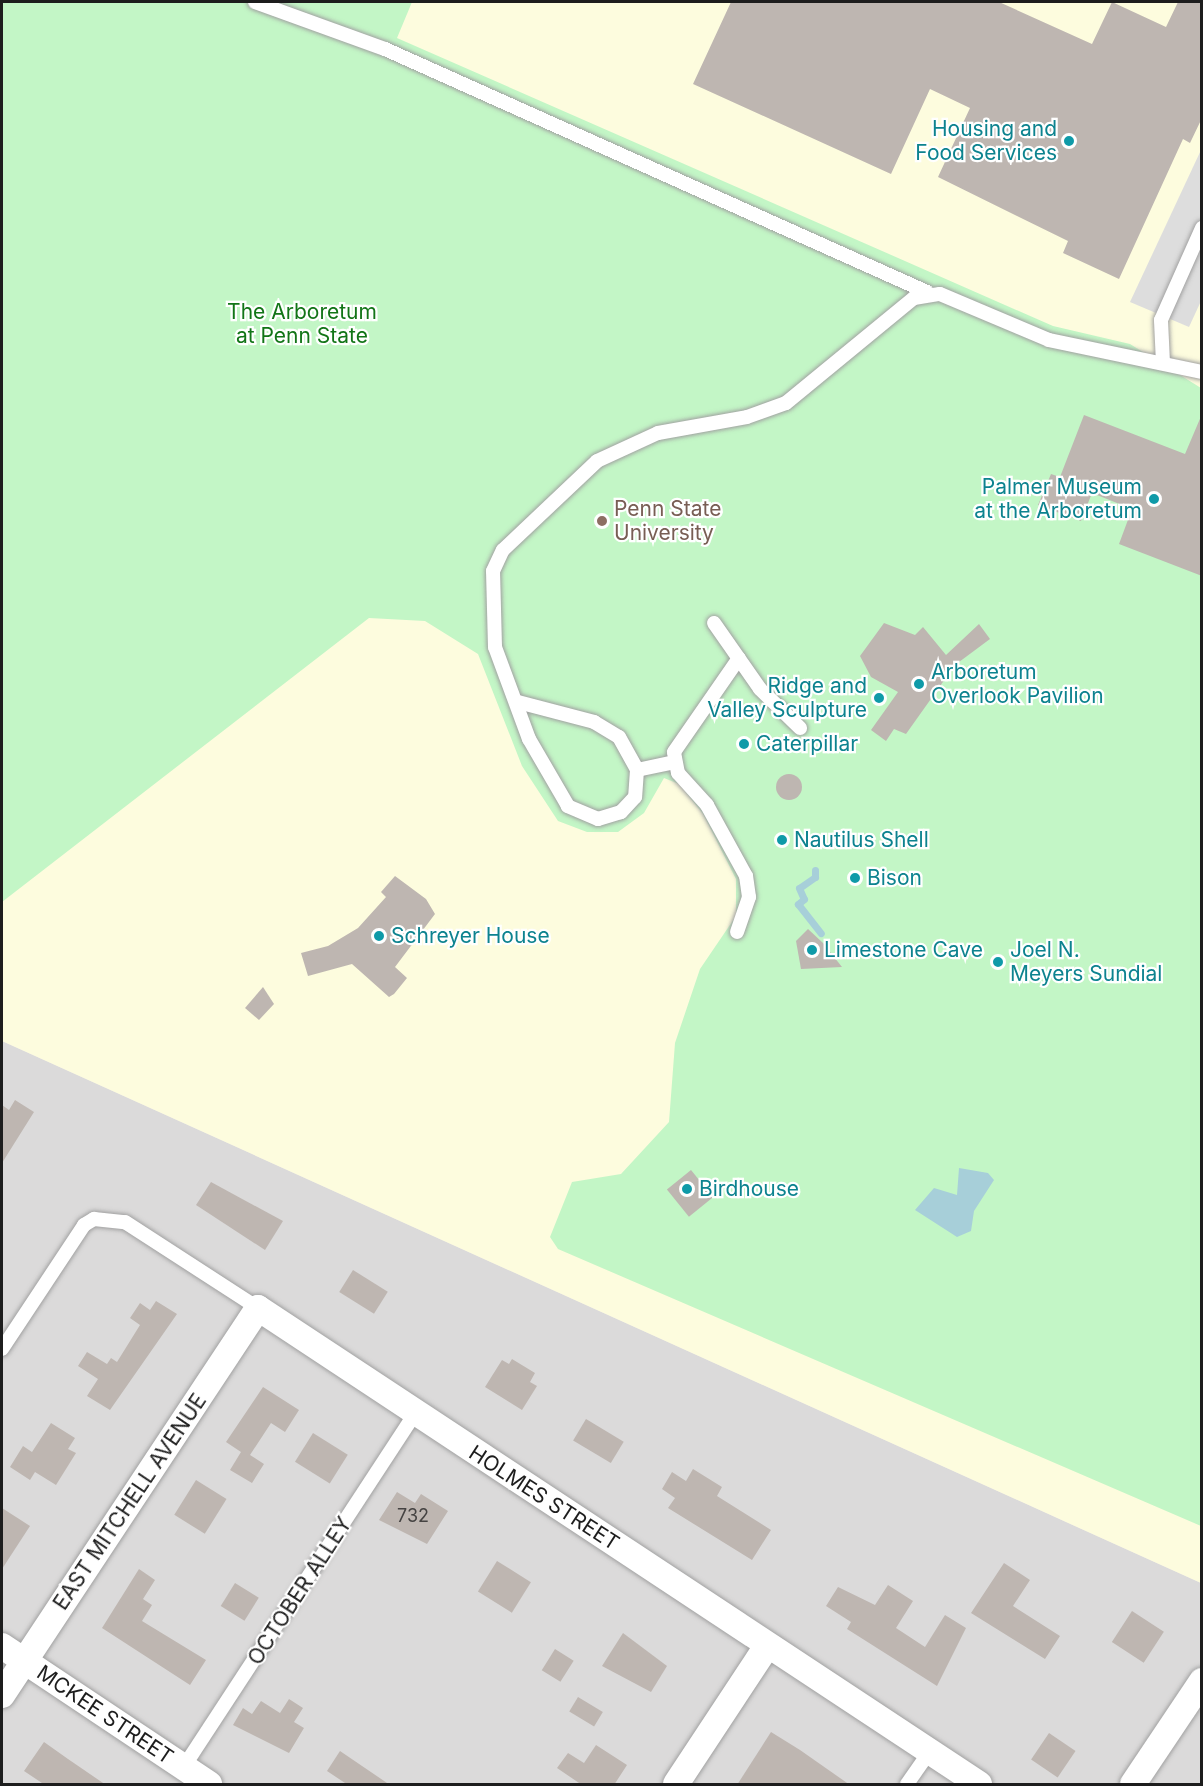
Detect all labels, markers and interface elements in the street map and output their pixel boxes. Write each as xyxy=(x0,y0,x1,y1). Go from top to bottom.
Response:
place label: Housing and Food Services xyxy=(915,116,1057,166)
marker: Housing and Food Services xyxy=(1062,134,1076,148)
park label: The Arboretum at Penn State xyxy=(227,299,377,349)
place label: Palmer Museum at the Arboretum xyxy=(974,474,1142,524)
marker: Palmer Museum at the Arboretum xyxy=(1147,492,1161,506)
place label: Penn State University xyxy=(614,496,721,546)
marker: Penn State University xyxy=(595,514,609,528)
place label: Arboretum Overlook Pavilion xyxy=(931,659,1104,709)
place label: Ridge and Valley Sculpture xyxy=(707,673,867,723)
marker: Arboretum Overlook Pavilion xyxy=(912,677,926,691)
marker: Ridge and Valley Sculpture xyxy=(872,691,886,705)
place label: Caterpillar xyxy=(756,731,858,757)
marker: Caterpillar xyxy=(737,737,751,751)
place label: Nautilus Shell xyxy=(794,827,929,853)
marker: Nautilus Shell xyxy=(775,833,789,847)
place label: Bison xyxy=(867,865,922,891)
marker: Bison xyxy=(848,871,862,885)
place label: Schreyer House xyxy=(391,923,550,949)
marker: Schreyer House xyxy=(372,929,386,943)
place label: Limestone Cave xyxy=(824,937,983,963)
place label: Joel N. Meyers Sundial xyxy=(1010,937,1162,987)
marker: Limestone Cave xyxy=(805,943,819,957)
marker: Joel N. Meyers Sundial xyxy=(991,955,1005,969)
place label: Birdhouse xyxy=(699,1176,799,1202)
marker: Birdhouse xyxy=(680,1182,694,1196)
street label: EAST MITCHELL AVENUE xyxy=(48,1389,212,1615)
street label: HOLMES STREET xyxy=(464,1440,624,1556)
house number: 732 xyxy=(397,1505,429,1527)
street label: OCTOBER ALLEY xyxy=(243,1512,357,1670)
street label: MCKEE STREET xyxy=(32,1660,178,1770)

